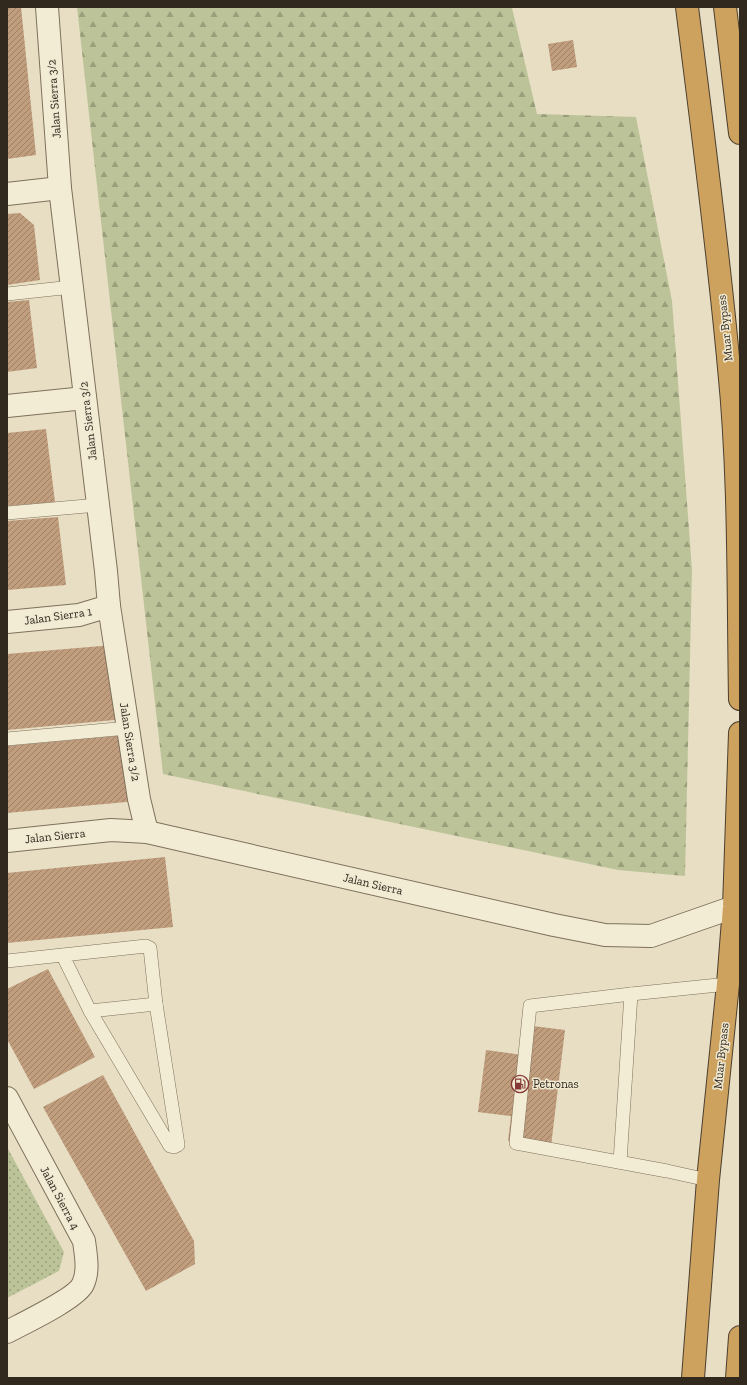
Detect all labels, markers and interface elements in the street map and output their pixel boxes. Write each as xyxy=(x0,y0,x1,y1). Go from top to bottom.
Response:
street label: Jalan Sierra 3/2 xyxy=(44,59,64,139)
street label: Muar Bypass xyxy=(715,294,735,362)
street label: Jalan Sierra 3/2 xyxy=(76,381,100,461)
street label: Jalan Sierra 1 xyxy=(23,604,93,628)
street label: Jalan Sierra 3/2 xyxy=(117,702,143,782)
street label: Jalan Sierra xyxy=(24,826,86,846)
street label: Jalan Sierra xyxy=(342,870,404,898)
street label: Muar Bypass xyxy=(711,1022,731,1090)
fuel station icon: Petronas xyxy=(510,1074,530,1094)
place label: Petronas xyxy=(533,1077,579,1091)
street label: Jalan Sierra 4 xyxy=(37,1164,83,1233)

